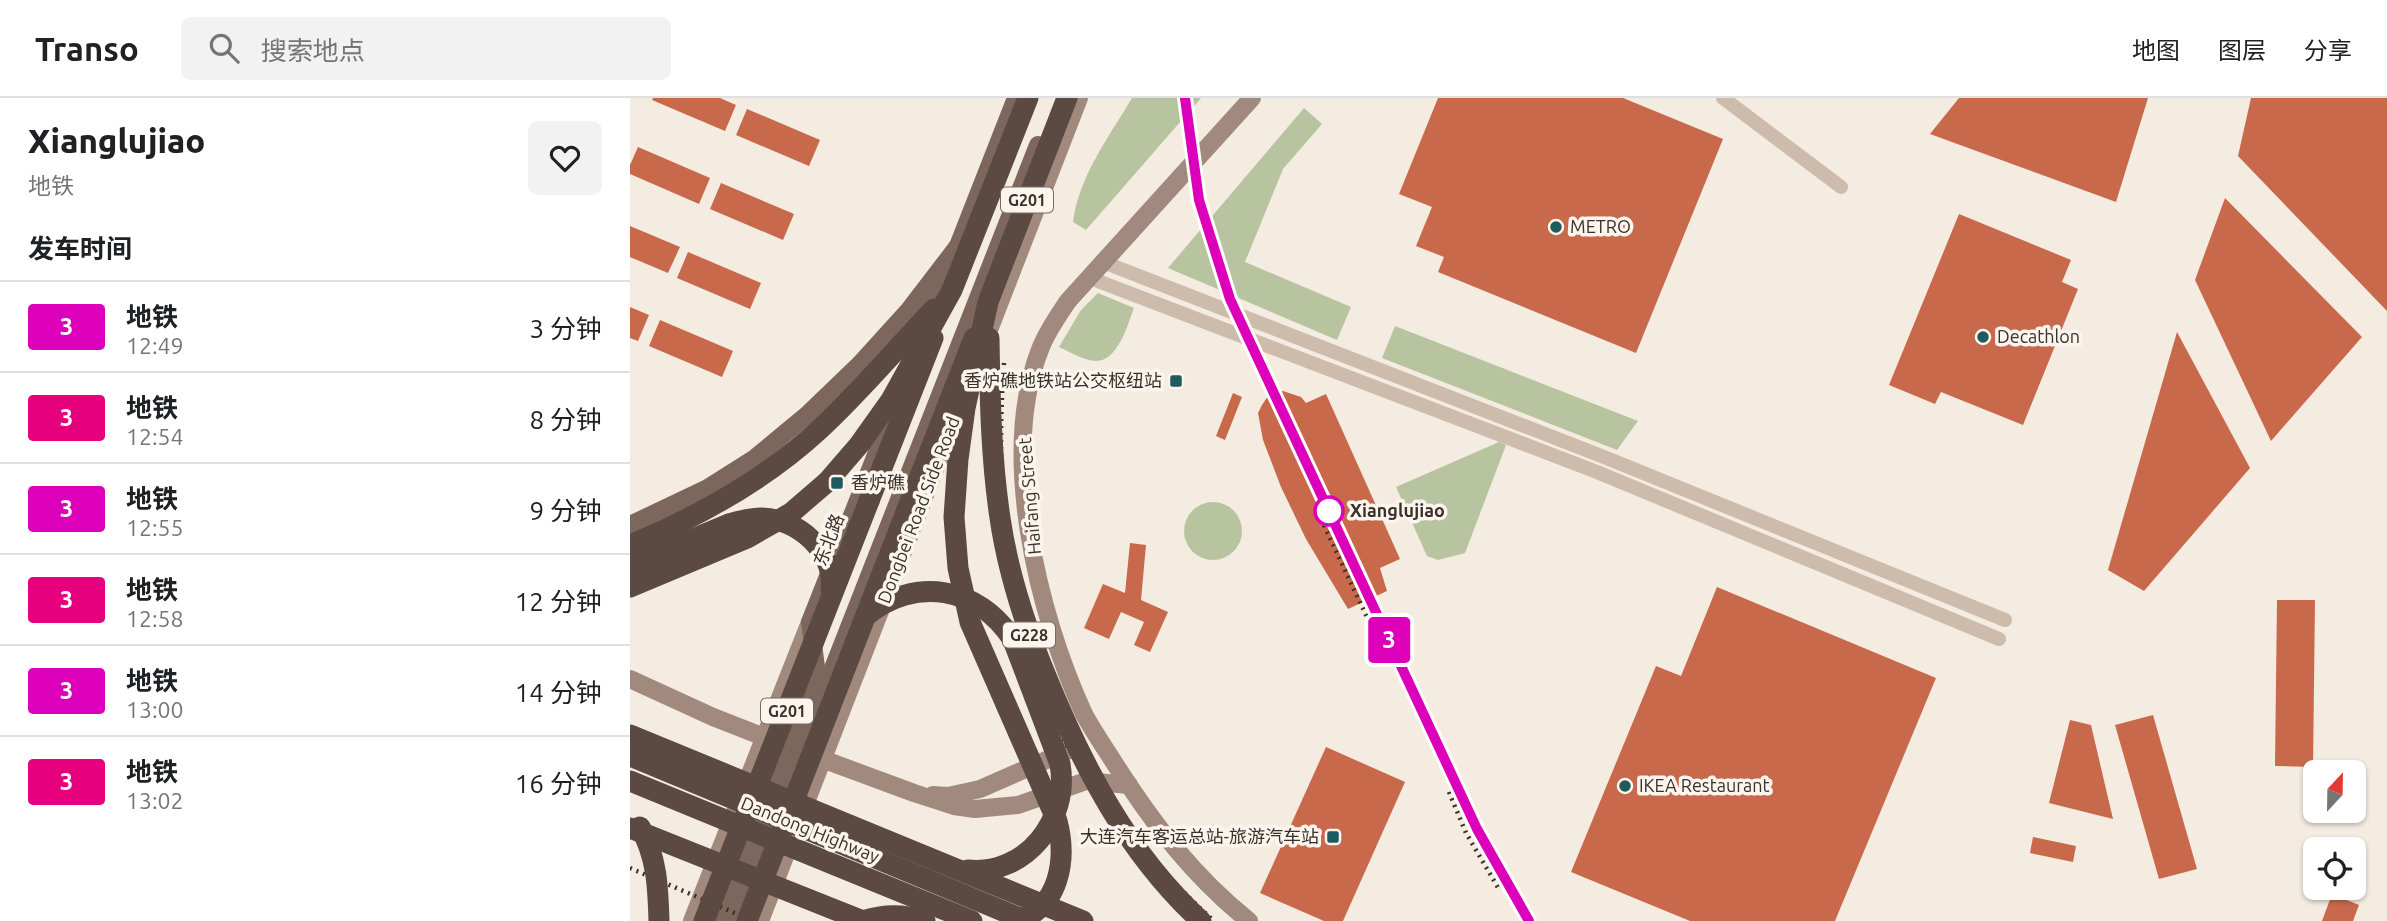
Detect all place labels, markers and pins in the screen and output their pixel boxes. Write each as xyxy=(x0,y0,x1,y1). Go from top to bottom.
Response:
place label: METRO xyxy=(1570,216,1631,236)
marker: METRO xyxy=(1548,219,1564,235)
place label: Decathlon xyxy=(1997,326,2080,346)
marker: Decathlon xyxy=(1975,329,1991,345)
place label: 香炉礁地铁站公交枢纽站 xyxy=(964,370,1162,390)
marker: 香炉礁地铁站公交枢纽站 xyxy=(1168,373,1184,389)
place label: 香炉礁 xyxy=(851,472,905,492)
marker: 香炉礁 xyxy=(829,475,845,491)
marker: Xianglujiao xyxy=(1314,496,1344,526)
place label: Xianglujiao xyxy=(1350,500,1445,520)
place label: IKEA Restaurant xyxy=(1639,775,1770,795)
marker: IKEA Restaurant xyxy=(1617,778,1633,794)
place label: 大连汽车客运总站-旅游汽车站 xyxy=(1080,826,1319,846)
marker: 大连汽车客运总站-旅游汽车站 xyxy=(1325,829,1341,845)

